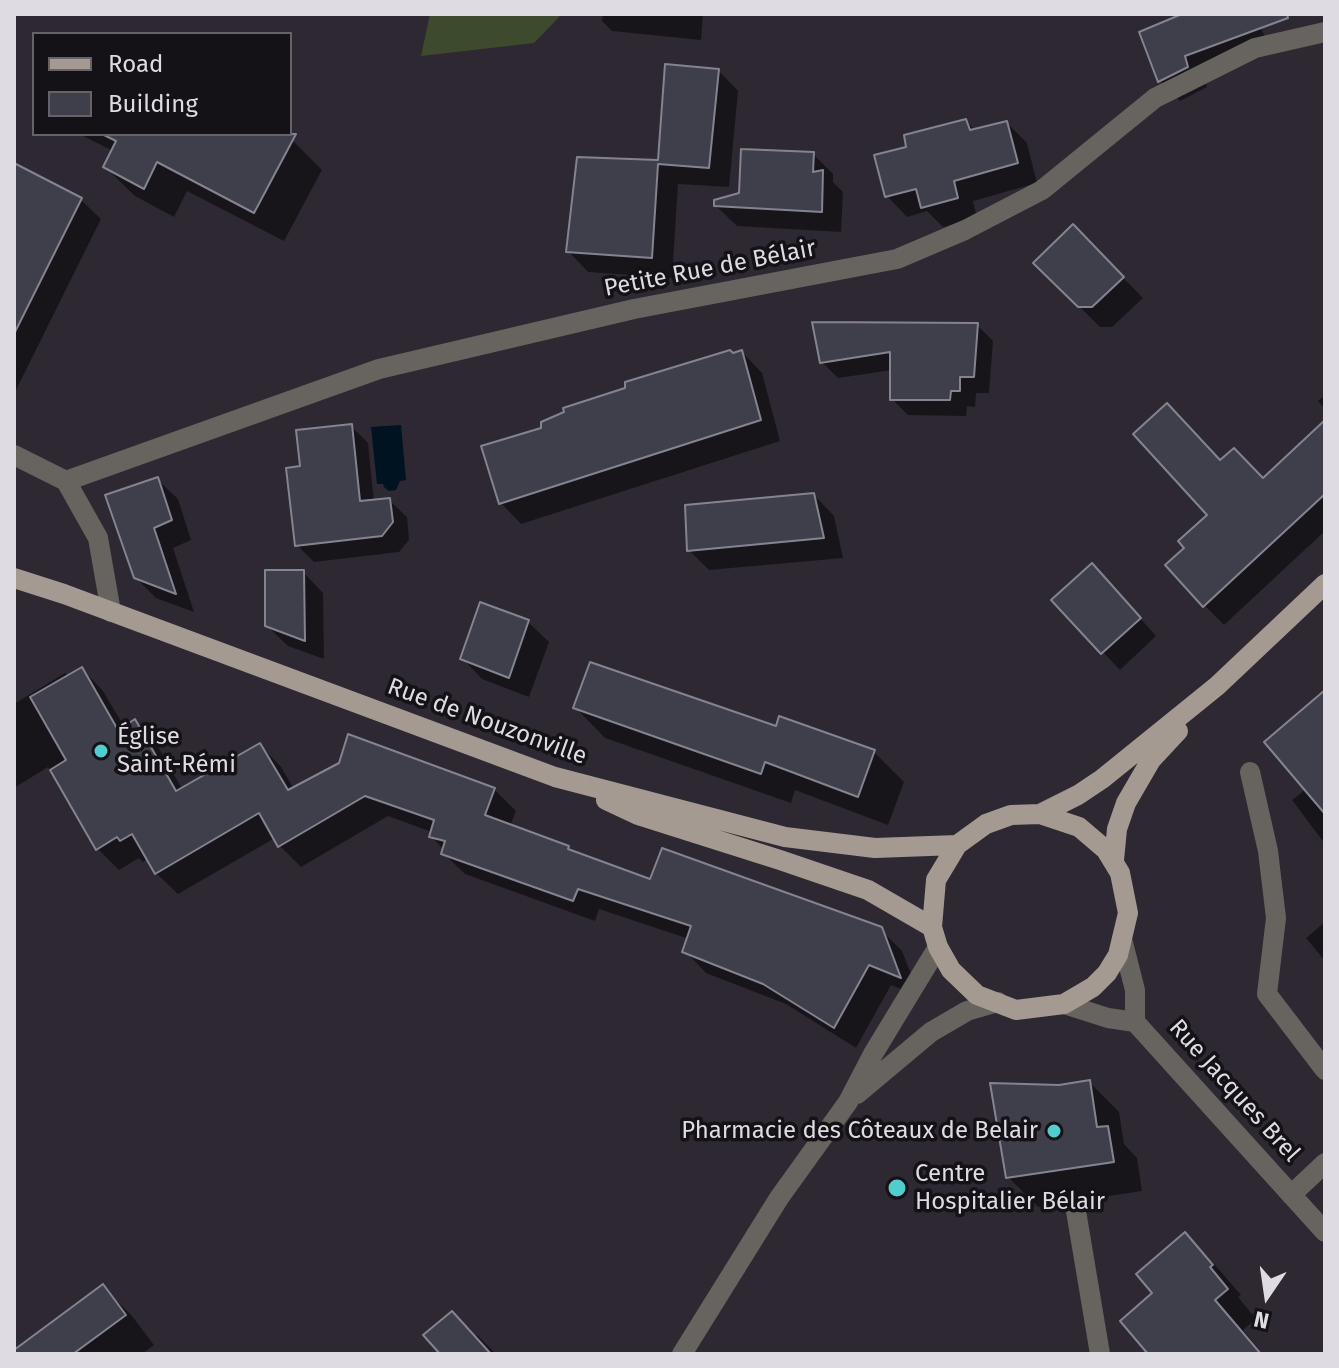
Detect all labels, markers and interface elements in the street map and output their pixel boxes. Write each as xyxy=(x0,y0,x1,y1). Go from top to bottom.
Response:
legend xyxy=(32,32,292,136)
text: Road xyxy=(108,50,163,78)
text: Building xyxy=(108,90,198,118)
street label: Petite Rue de Bélair xyxy=(602,234,818,304)
street label: Rue de Nouzonville xyxy=(383,673,591,771)
place label: Église Saint-Rémi xyxy=(117,723,236,779)
marker: Église Saint-Rémi xyxy=(92,742,110,760)
street label: Rue Jacques Brel xyxy=(1163,1014,1305,1168)
place label: Pharmacie des Côteaux de Belair xyxy=(681,1117,1038,1145)
marker: Pharmacie des Côteaux de Belair xyxy=(1045,1122,1063,1140)
place label: Centre Hospitalier Bélair xyxy=(915,1160,1105,1216)
marker: Centre Hospitalier Bélair xyxy=(886,1177,908,1199)
north arrow xyxy=(1227,1256,1307,1336)
text: N xyxy=(1251,1305,1272,1335)

